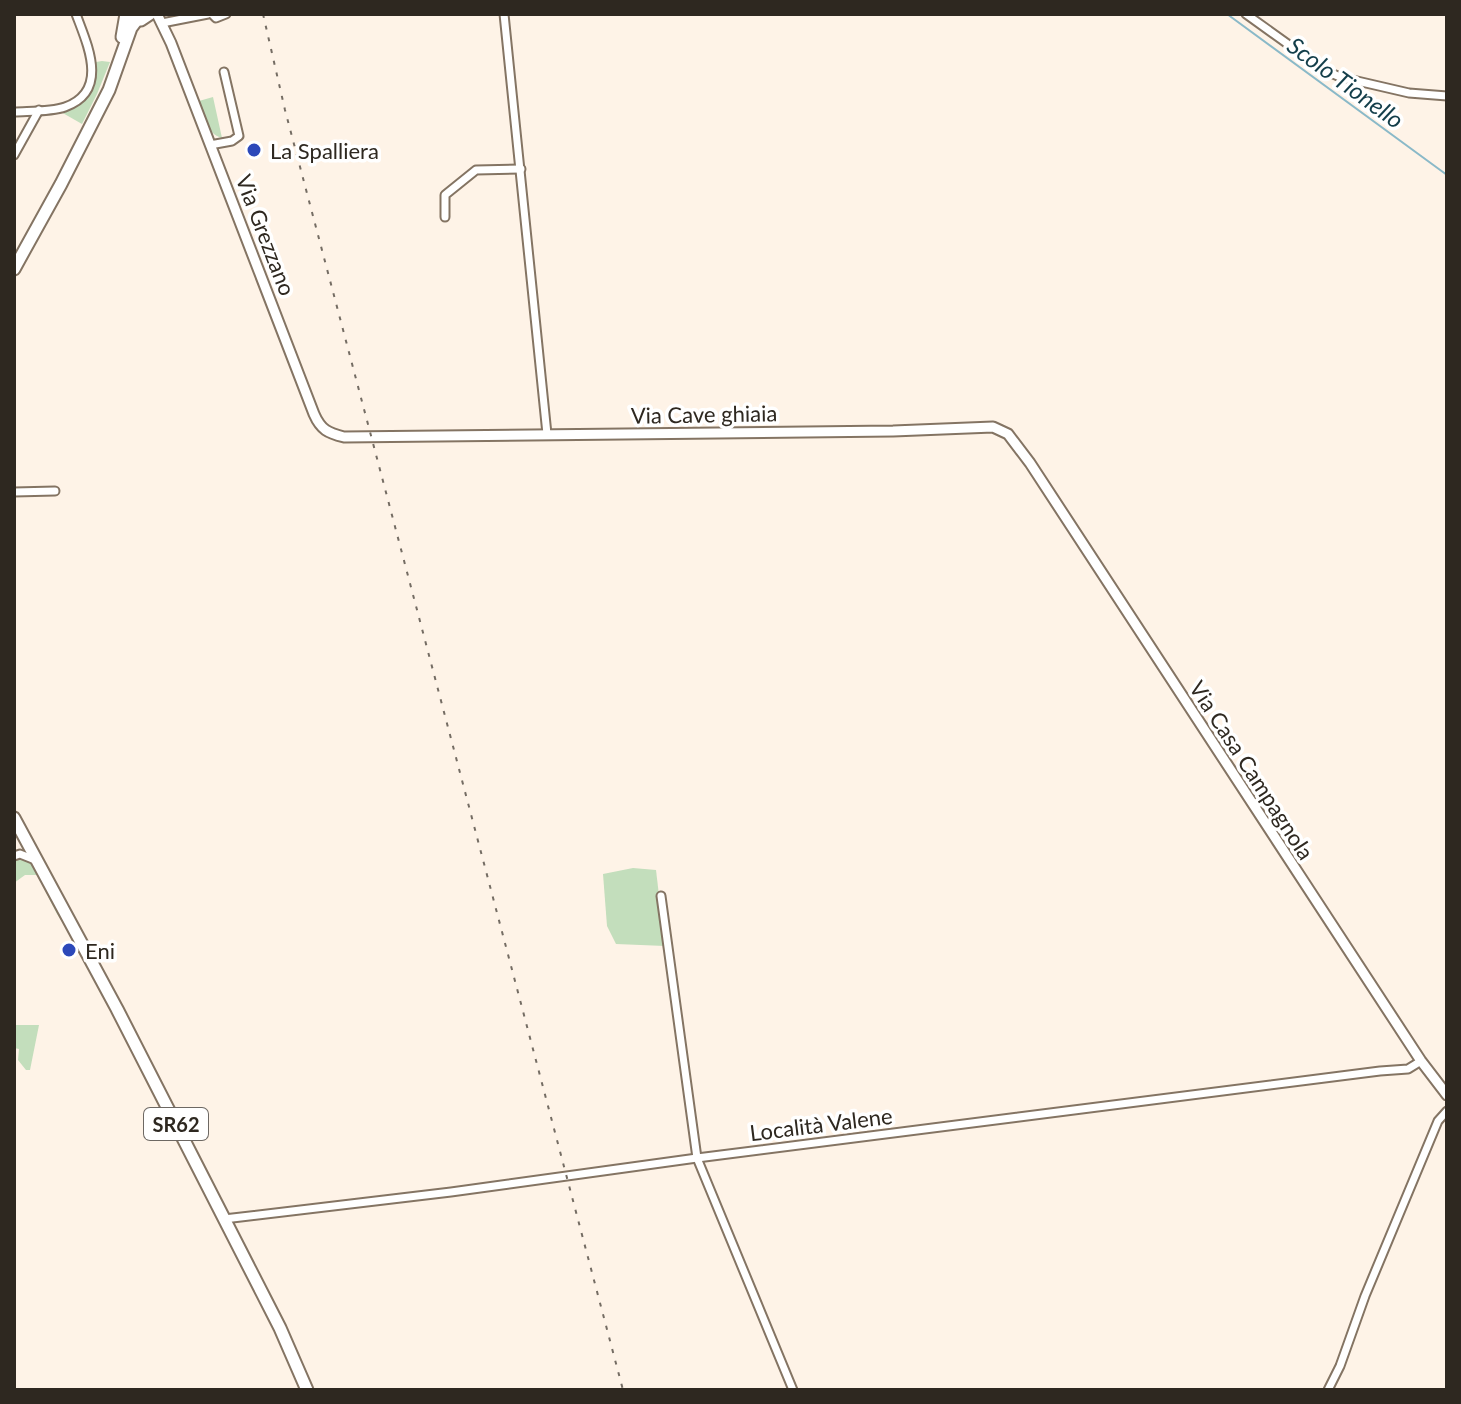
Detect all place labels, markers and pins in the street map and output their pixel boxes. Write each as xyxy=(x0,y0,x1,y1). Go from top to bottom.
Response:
place label: La Spalliera xyxy=(270,137,379,164)
marker: La Spalliera xyxy=(245,141,263,159)
place label: Eni xyxy=(85,937,115,964)
marker: Eni xyxy=(60,941,78,959)

